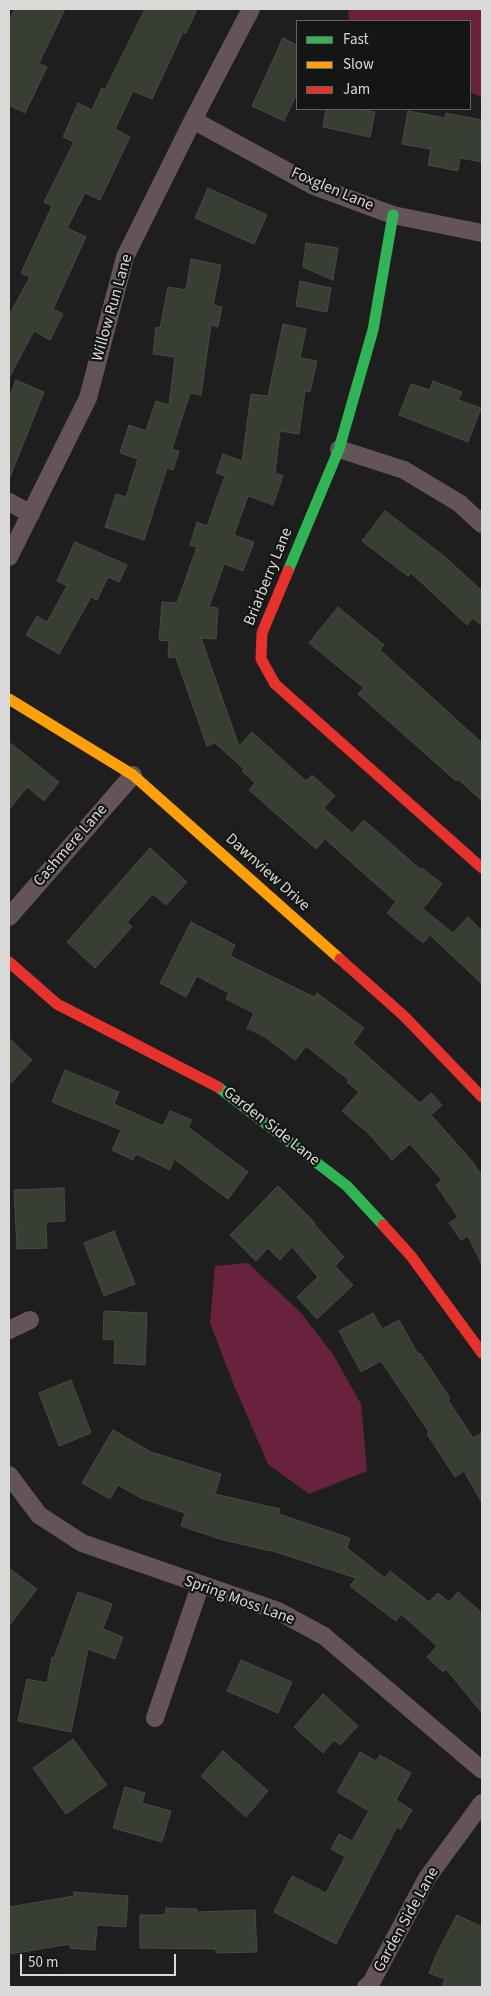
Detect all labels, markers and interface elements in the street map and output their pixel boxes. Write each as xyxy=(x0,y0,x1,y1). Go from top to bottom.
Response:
legend xyxy=(296,20,471,110)
text: Fast xyxy=(343,29,369,50)
text: Slow xyxy=(343,54,374,75)
text: Jam xyxy=(343,79,370,100)
street label: Foxglen Lane xyxy=(288,164,376,216)
street label: Willow Run Lane xyxy=(89,252,137,364)
street label: Briarberry Lane xyxy=(241,525,297,629)
street label: Cashmere Lane xyxy=(30,801,112,891)
street label: Dawnview Drive xyxy=(221,830,313,916)
street label: Garden Side Lane xyxy=(219,1083,323,1171)
street label: Spring Moss Lane xyxy=(181,1572,297,1630)
street label: Garden Side Lane xyxy=(370,1864,444,1976)
scale bar xyxy=(22,1944,179,1976)
text: 50 m xyxy=(28,1952,58,1973)

